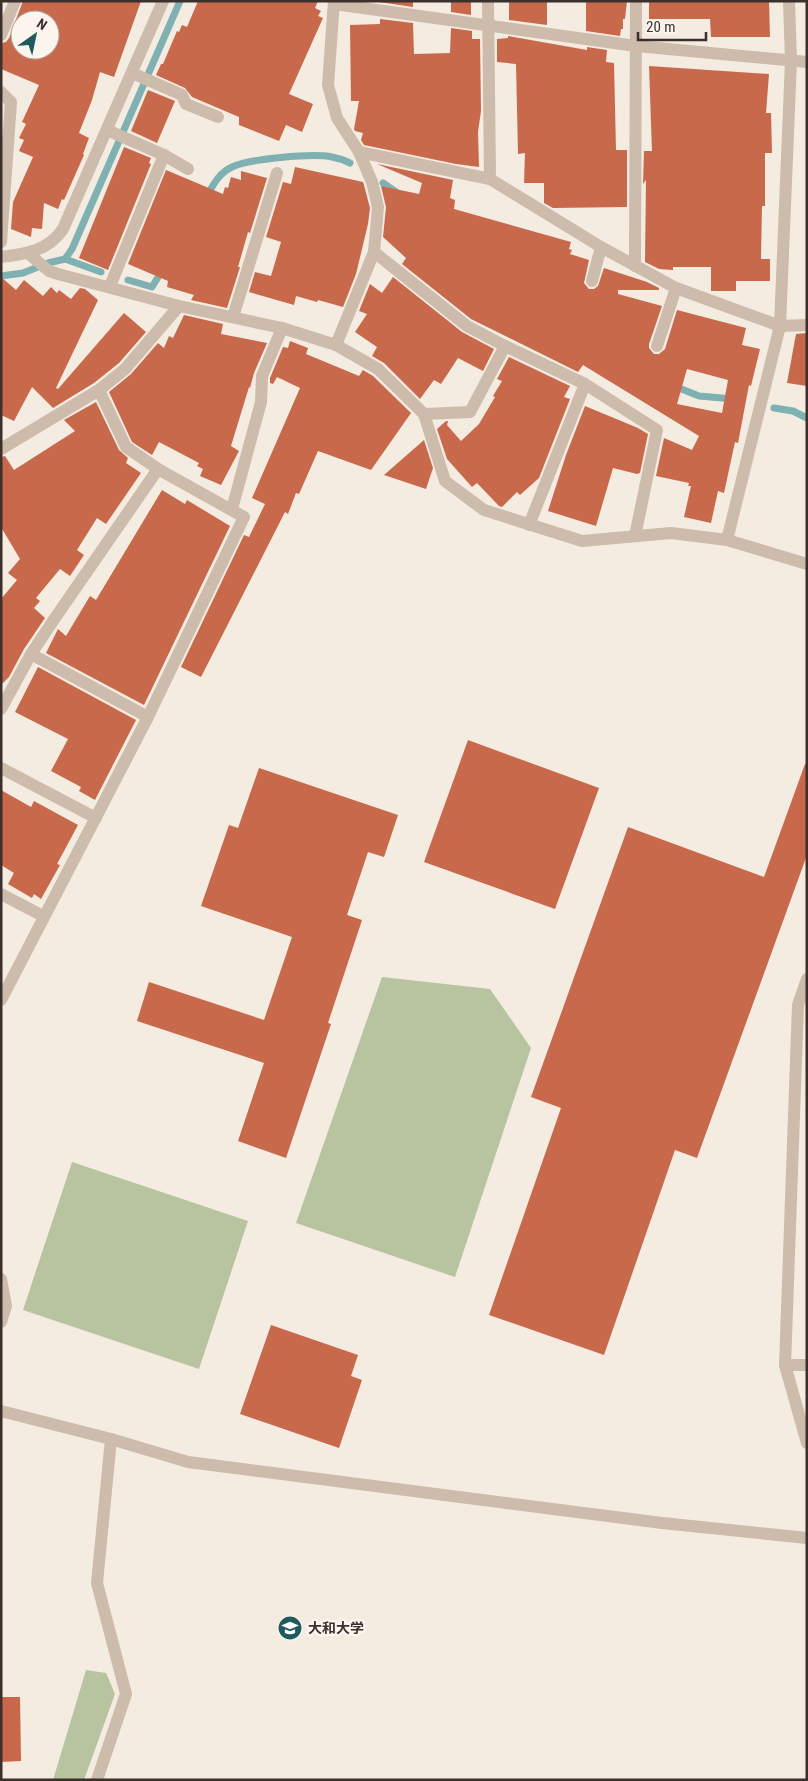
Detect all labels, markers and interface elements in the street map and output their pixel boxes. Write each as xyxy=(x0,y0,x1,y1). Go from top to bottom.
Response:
north arrow xyxy=(10,10,60,60)
scale bar xyxy=(638,10,706,42)
text: N xyxy=(34,15,50,33)
text: 20 m xyxy=(646,18,676,36)
school or university icon: 大和大学 xyxy=(277,1615,303,1641)
place label: 大和大学 xyxy=(308,1620,364,1636)

